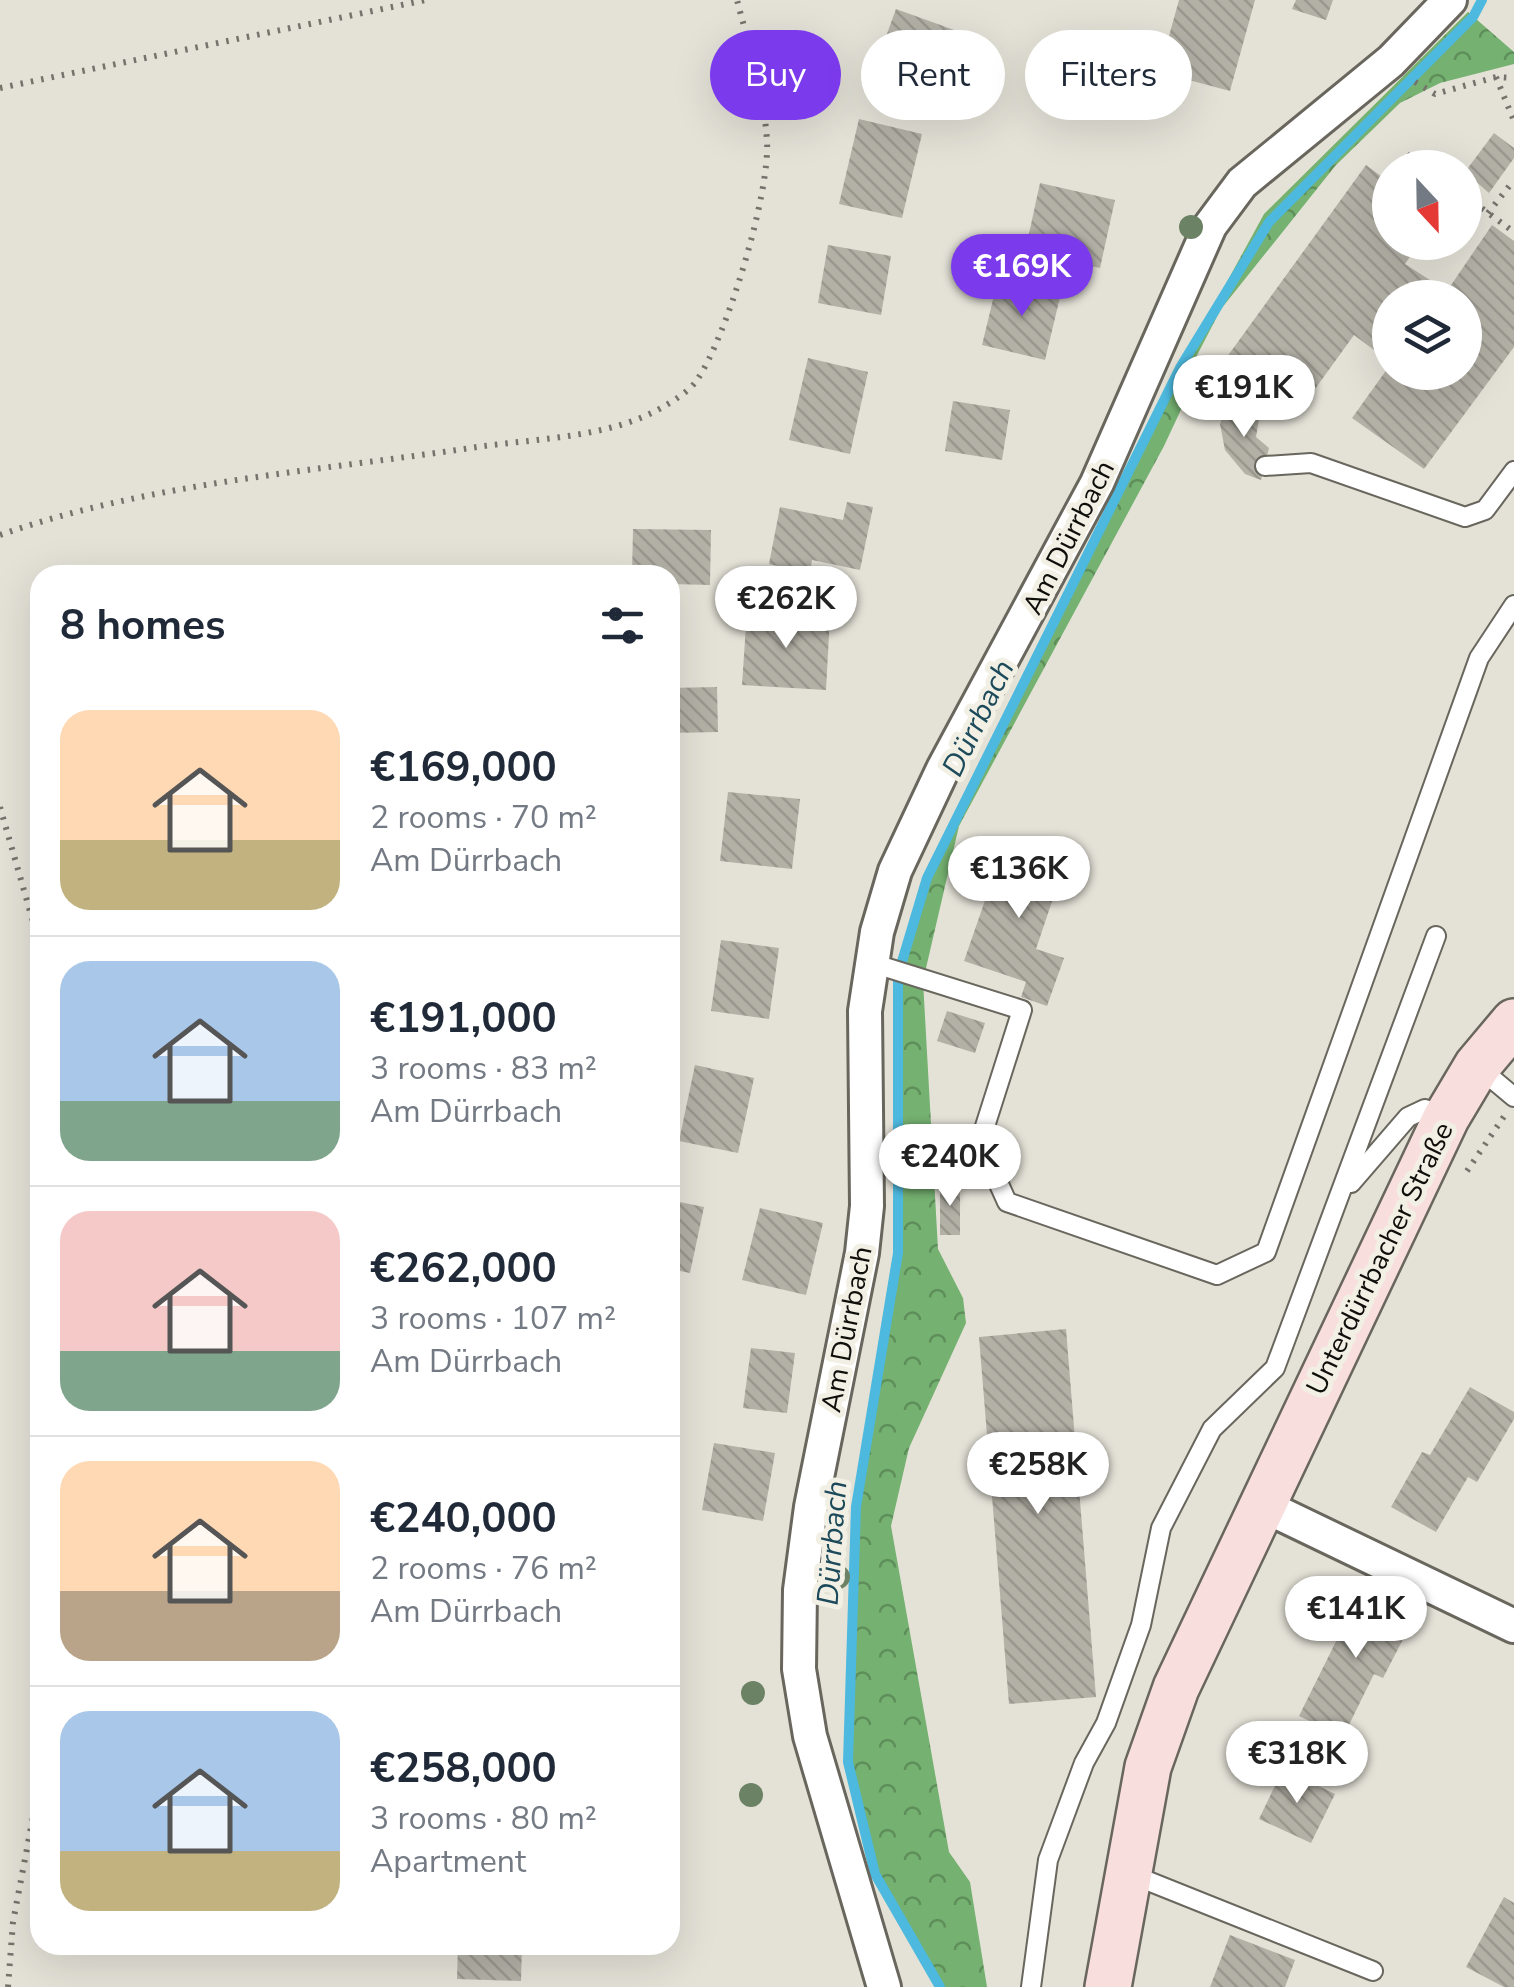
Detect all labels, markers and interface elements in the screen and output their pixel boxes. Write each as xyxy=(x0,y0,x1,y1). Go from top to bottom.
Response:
chip: Buy xyxy=(710,30,841,120)
chip: Rent xyxy=(861,30,1005,120)
chip: Filters xyxy=(1025,30,1192,120)
north arrow xyxy=(1372,150,1482,260)
map controls xyxy=(1372,150,1482,390)
pin: €169K xyxy=(952,234,1092,319)
text: €169K xyxy=(973,245,1071,288)
button: layers xyxy=(1372,280,1482,390)
pin: €191K xyxy=(1174,355,1314,440)
text: €191K xyxy=(1195,366,1293,409)
street label: Am Dürrbach xyxy=(1014,454,1124,621)
pin: €262K xyxy=(716,566,856,651)
text: €262K xyxy=(737,577,835,620)
text: 8 homes xyxy=(60,597,225,654)
icon: filters xyxy=(595,598,650,653)
water label: Dürrbach xyxy=(933,653,1024,783)
text: €169,000 xyxy=(370,739,557,796)
icon: home xyxy=(140,750,260,870)
text: 2 rooms · 70 m² xyxy=(370,796,597,839)
pin: €136K xyxy=(949,836,1089,921)
text: Am Dürrbach xyxy=(370,839,562,882)
text: €136K xyxy=(970,847,1068,890)
text: €191,000 xyxy=(370,990,557,1047)
icon: home xyxy=(140,1001,260,1121)
text: 3 rooms · 83 m² xyxy=(370,1047,597,1090)
text: Am Dürrbach xyxy=(370,1090,562,1133)
street label: Unterdürrbacher Straße xyxy=(1297,1116,1462,1401)
pin: €240K xyxy=(880,1124,1020,1209)
text: €240K xyxy=(901,1135,999,1178)
text: €262,000 xyxy=(370,1240,557,1297)
street label: Am Dürrbach xyxy=(812,1243,882,1415)
icon: home xyxy=(140,1251,260,1371)
text: 3 rooms · 107 m² xyxy=(370,1297,616,1340)
text: Am Dürrbach xyxy=(370,1340,562,1383)
pin: €258K xyxy=(968,1432,1108,1517)
text: €258K xyxy=(989,1443,1087,1486)
water label: Dürrbach xyxy=(808,1479,857,1607)
text: €240,000 xyxy=(370,1490,557,1547)
icon: home xyxy=(140,1501,260,1621)
text: 2 rooms · 76 m² xyxy=(370,1547,597,1590)
pin: €141K xyxy=(1286,1576,1426,1661)
text: €141K xyxy=(1307,1587,1405,1630)
text: Am Dürrbach xyxy=(370,1590,562,1633)
pin: €318K xyxy=(1227,1721,1367,1806)
text: €318K xyxy=(1248,1732,1346,1775)
text: €258,000 xyxy=(370,1740,557,1797)
icon: home xyxy=(140,1751,260,1871)
text: 3 rooms · 80 m² xyxy=(370,1797,597,1840)
text: Apartment xyxy=(370,1840,526,1883)

